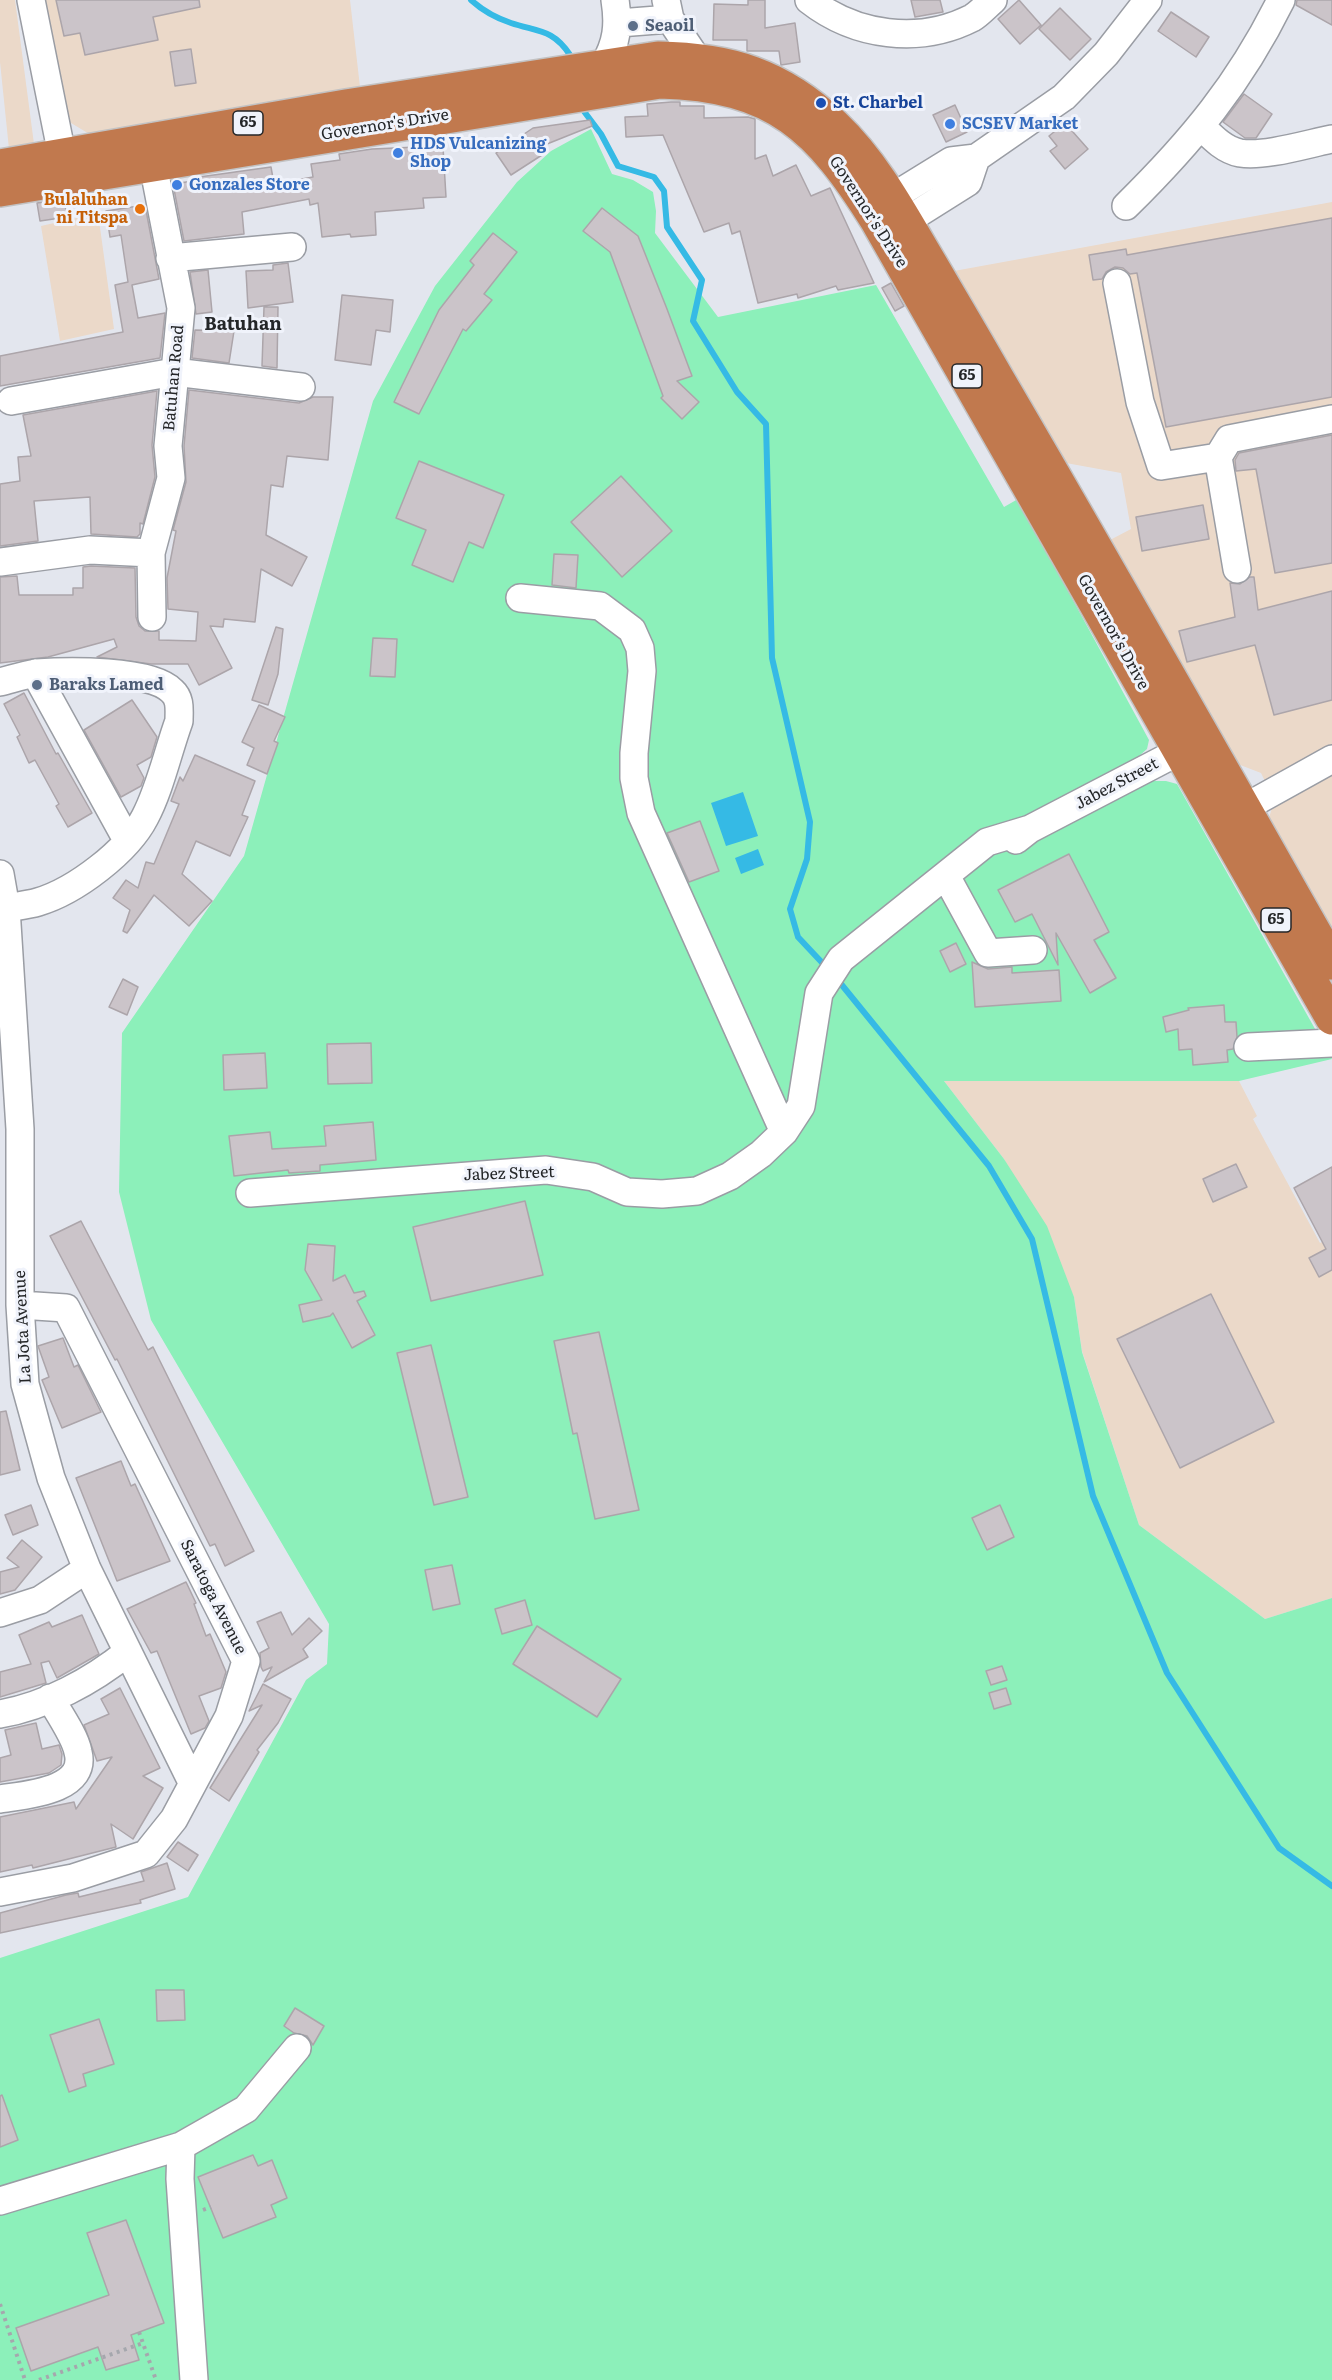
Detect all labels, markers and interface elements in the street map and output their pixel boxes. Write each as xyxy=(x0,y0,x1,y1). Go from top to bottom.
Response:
place label: Seaoil xyxy=(645,16,695,36)
marker: Seaoil xyxy=(626,19,640,33)
place label: St. Charbel xyxy=(833,93,923,113)
marker: St. Charbel xyxy=(814,96,828,110)
street label: Governor's Drive xyxy=(320,105,450,145)
road number: 65 xyxy=(233,111,263,135)
place label: SCSEV Market xyxy=(962,114,1078,134)
marker: SCSEV Market xyxy=(943,117,957,131)
place label: HDS Vulcanizing Shop xyxy=(410,134,546,172)
marker: HDS Vulcanizing Shop xyxy=(391,146,405,160)
street label: Governor's Drive xyxy=(825,153,911,271)
place label: Gonzales Store xyxy=(189,175,310,195)
marker: Gonzales Store xyxy=(170,178,184,192)
place label: Bulaluhan ni Titspa xyxy=(44,190,128,228)
marker: Bulaluhan ni Titspa xyxy=(133,202,147,216)
district label: Batuhan xyxy=(204,314,282,336)
street label: Batuhan Road xyxy=(160,324,188,432)
road number: 65 xyxy=(952,364,982,388)
street label: Governor's Drive xyxy=(1073,571,1153,693)
place label: Baraks Lamed xyxy=(49,675,164,695)
marker: Baraks Lamed xyxy=(30,678,44,692)
street label: Jabez Street xyxy=(1072,754,1162,814)
road number: 65 xyxy=(1261,908,1291,932)
street label: Jabez Street xyxy=(463,1163,555,1185)
street label: La Jota Avenue xyxy=(10,1270,36,1384)
street label: Saratoga Avenue xyxy=(176,1536,250,1658)

